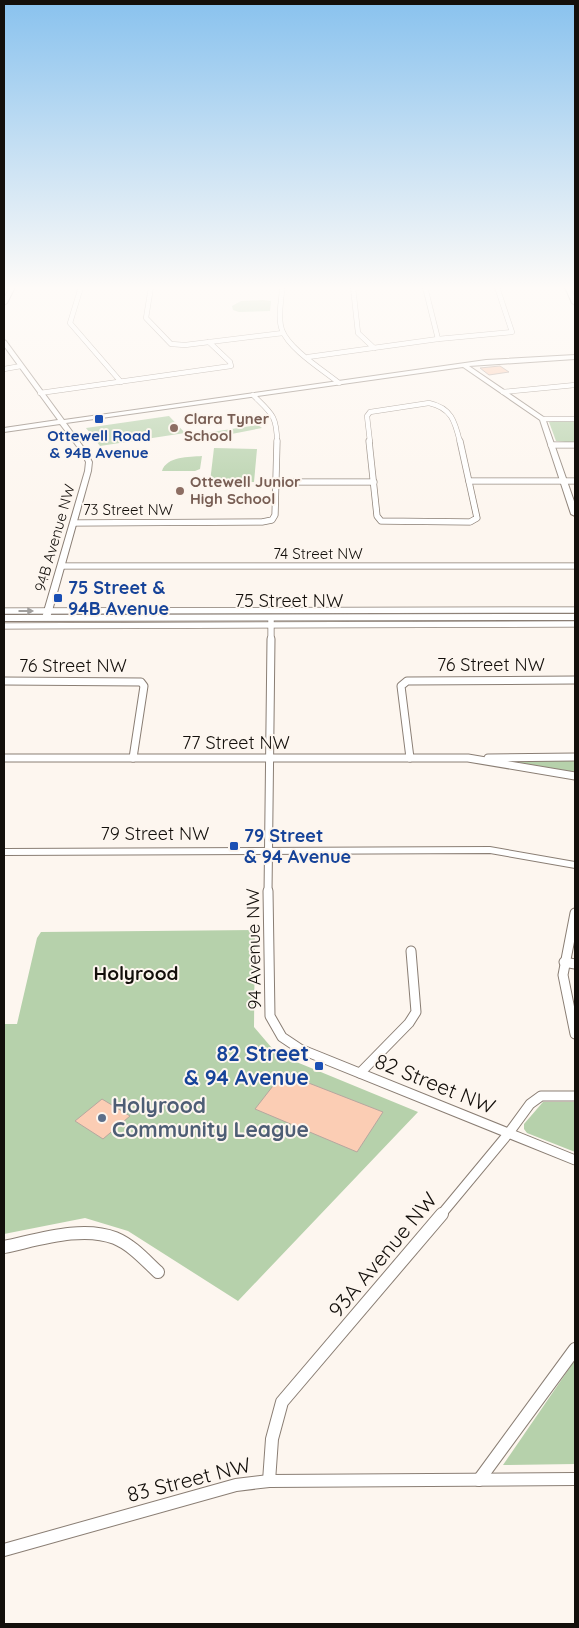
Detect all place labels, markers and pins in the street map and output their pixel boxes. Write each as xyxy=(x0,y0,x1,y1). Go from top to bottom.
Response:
place label: Clara Tyner School xyxy=(184,409,270,445)
marker: Ottewell Road & 94B Avenue xyxy=(93,413,105,425)
marker: Clara Tyner School xyxy=(168,422,180,434)
place label: Ottewell Road & 94B Avenue xyxy=(47,426,151,462)
place label: Ottewell Junior High School xyxy=(190,472,301,508)
marker: Ottewell Junior High School xyxy=(174,485,186,497)
place label: 75 Street & 94B Avenue xyxy=(68,576,169,620)
marker: 75 Street & 94B Avenue xyxy=(52,592,64,604)
place label: 79 Street & 94 Avenue xyxy=(244,824,351,868)
marker: 79 Street & 94 Avenue xyxy=(228,840,240,852)
place label: 82 Street & 94 Avenue xyxy=(184,1040,309,1090)
marker: 82 Street & 94 Avenue xyxy=(313,1060,325,1072)
place label: Holyrood Community League xyxy=(112,1092,309,1142)
marker: Holyrood Community League xyxy=(96,1112,108,1124)

